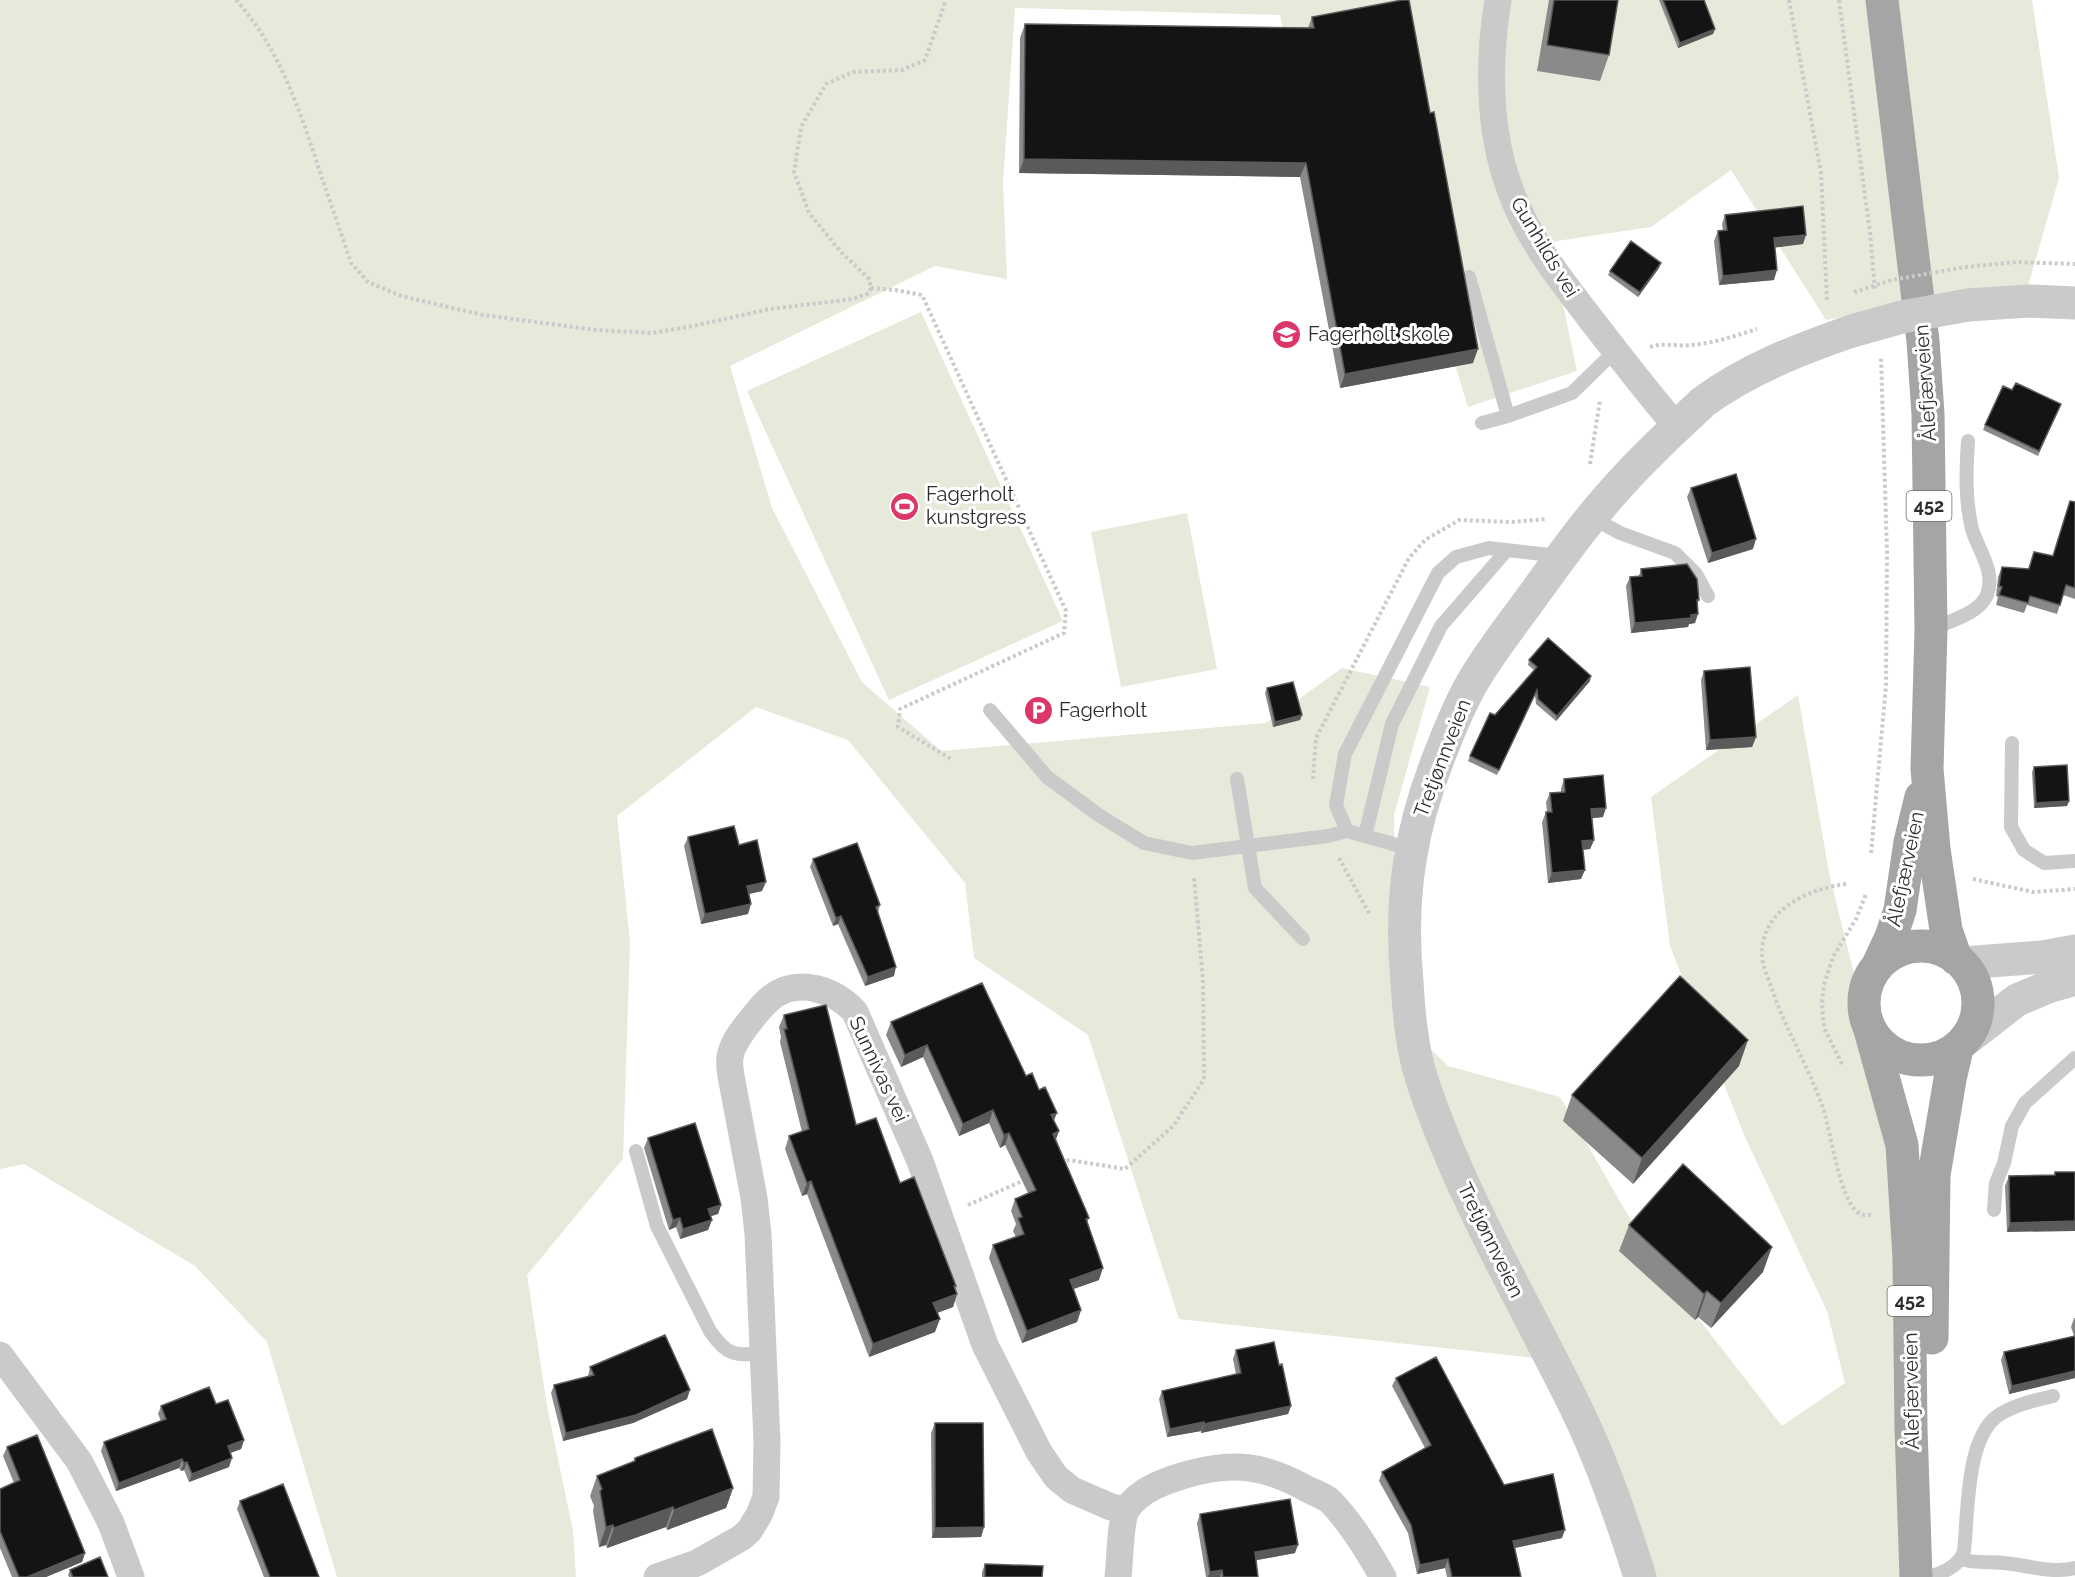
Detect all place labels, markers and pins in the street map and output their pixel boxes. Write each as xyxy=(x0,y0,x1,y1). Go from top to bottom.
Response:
school or university icon: Fagerholt skole xyxy=(1271,318,1303,350)
place label: Fagerholt skole xyxy=(1308,322,1450,346)
place label: Fagerholt kunstgress xyxy=(926,482,1026,529)
sports icon: Fagerholt kunstgress xyxy=(889,490,921,522)
parking icon: Fagerholt xyxy=(1022,694,1054,726)
place label: Fagerholt xyxy=(1059,698,1147,722)

